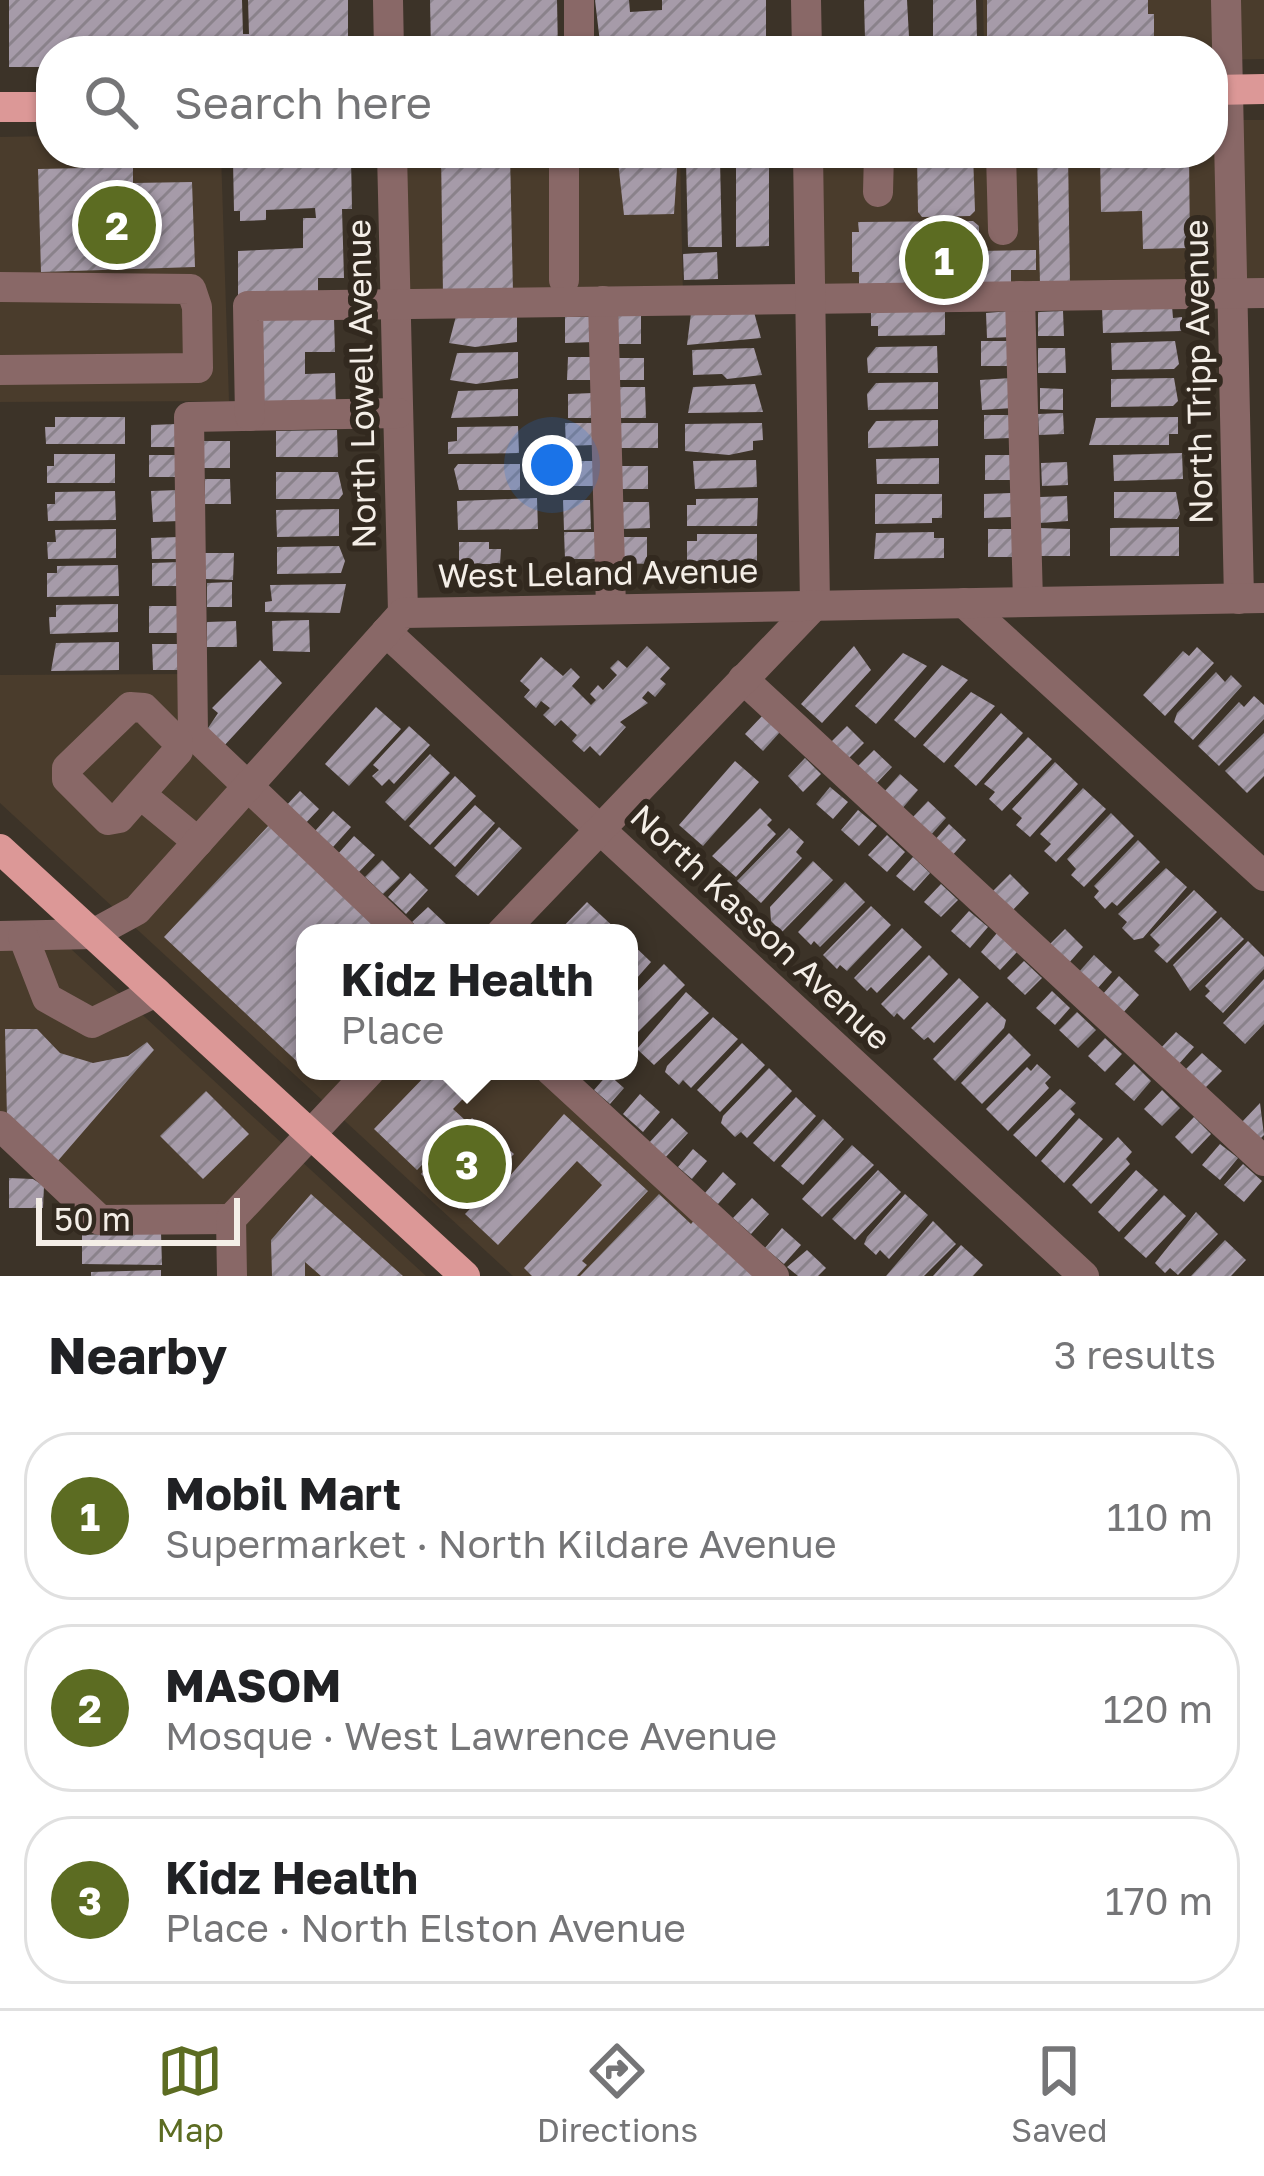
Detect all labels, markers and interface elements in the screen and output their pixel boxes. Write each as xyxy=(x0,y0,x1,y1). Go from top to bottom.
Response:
search box xyxy=(36,36,1228,168)
icon: search xyxy=(78,69,144,135)
text: Search here xyxy=(174,75,432,129)
pin: 2 xyxy=(78,180,156,270)
pin: 1 xyxy=(905,215,983,305)
street label: North Lowell Avenue xyxy=(338,219,383,549)
street label: North Tripp Avenue xyxy=(1175,219,1220,525)
your location xyxy=(522,435,582,495)
street label: West Leland Avenue xyxy=(437,550,759,595)
street label: North Kasson Avenue xyxy=(623,796,899,1057)
popup xyxy=(296,924,638,1080)
text: Kidz Health xyxy=(340,952,594,1006)
text: Place xyxy=(340,1006,444,1053)
pin: 3 xyxy=(428,1119,506,1209)
scale bar xyxy=(36,1192,240,1245)
text: 50 m xyxy=(54,1199,131,1238)
text: Nearby xyxy=(48,1324,227,1385)
text: 3 results xyxy=(1054,1331,1216,1378)
text: Mobil Mart xyxy=(165,1466,401,1520)
text: 1 xyxy=(80,1493,100,1540)
text: 110 m xyxy=(1107,1493,1213,1540)
text: Supermarket · North Kildare Avenue xyxy=(165,1520,837,1567)
text: MASOM xyxy=(165,1658,341,1712)
text: 2 xyxy=(78,1685,102,1732)
text: 120 m xyxy=(1103,1685,1213,1732)
text: Mosque · West Lawrence Avenue xyxy=(165,1712,777,1759)
text: Kidz Health xyxy=(165,1850,418,1904)
text: 3 xyxy=(78,1877,102,1924)
text: 170 m xyxy=(1105,1877,1213,1924)
text: Place · North Elston Avenue xyxy=(165,1904,686,1951)
tab: Map xyxy=(157,2038,224,2149)
tab: Directions xyxy=(537,2038,698,2149)
tab: Saved xyxy=(1011,2038,1107,2149)

